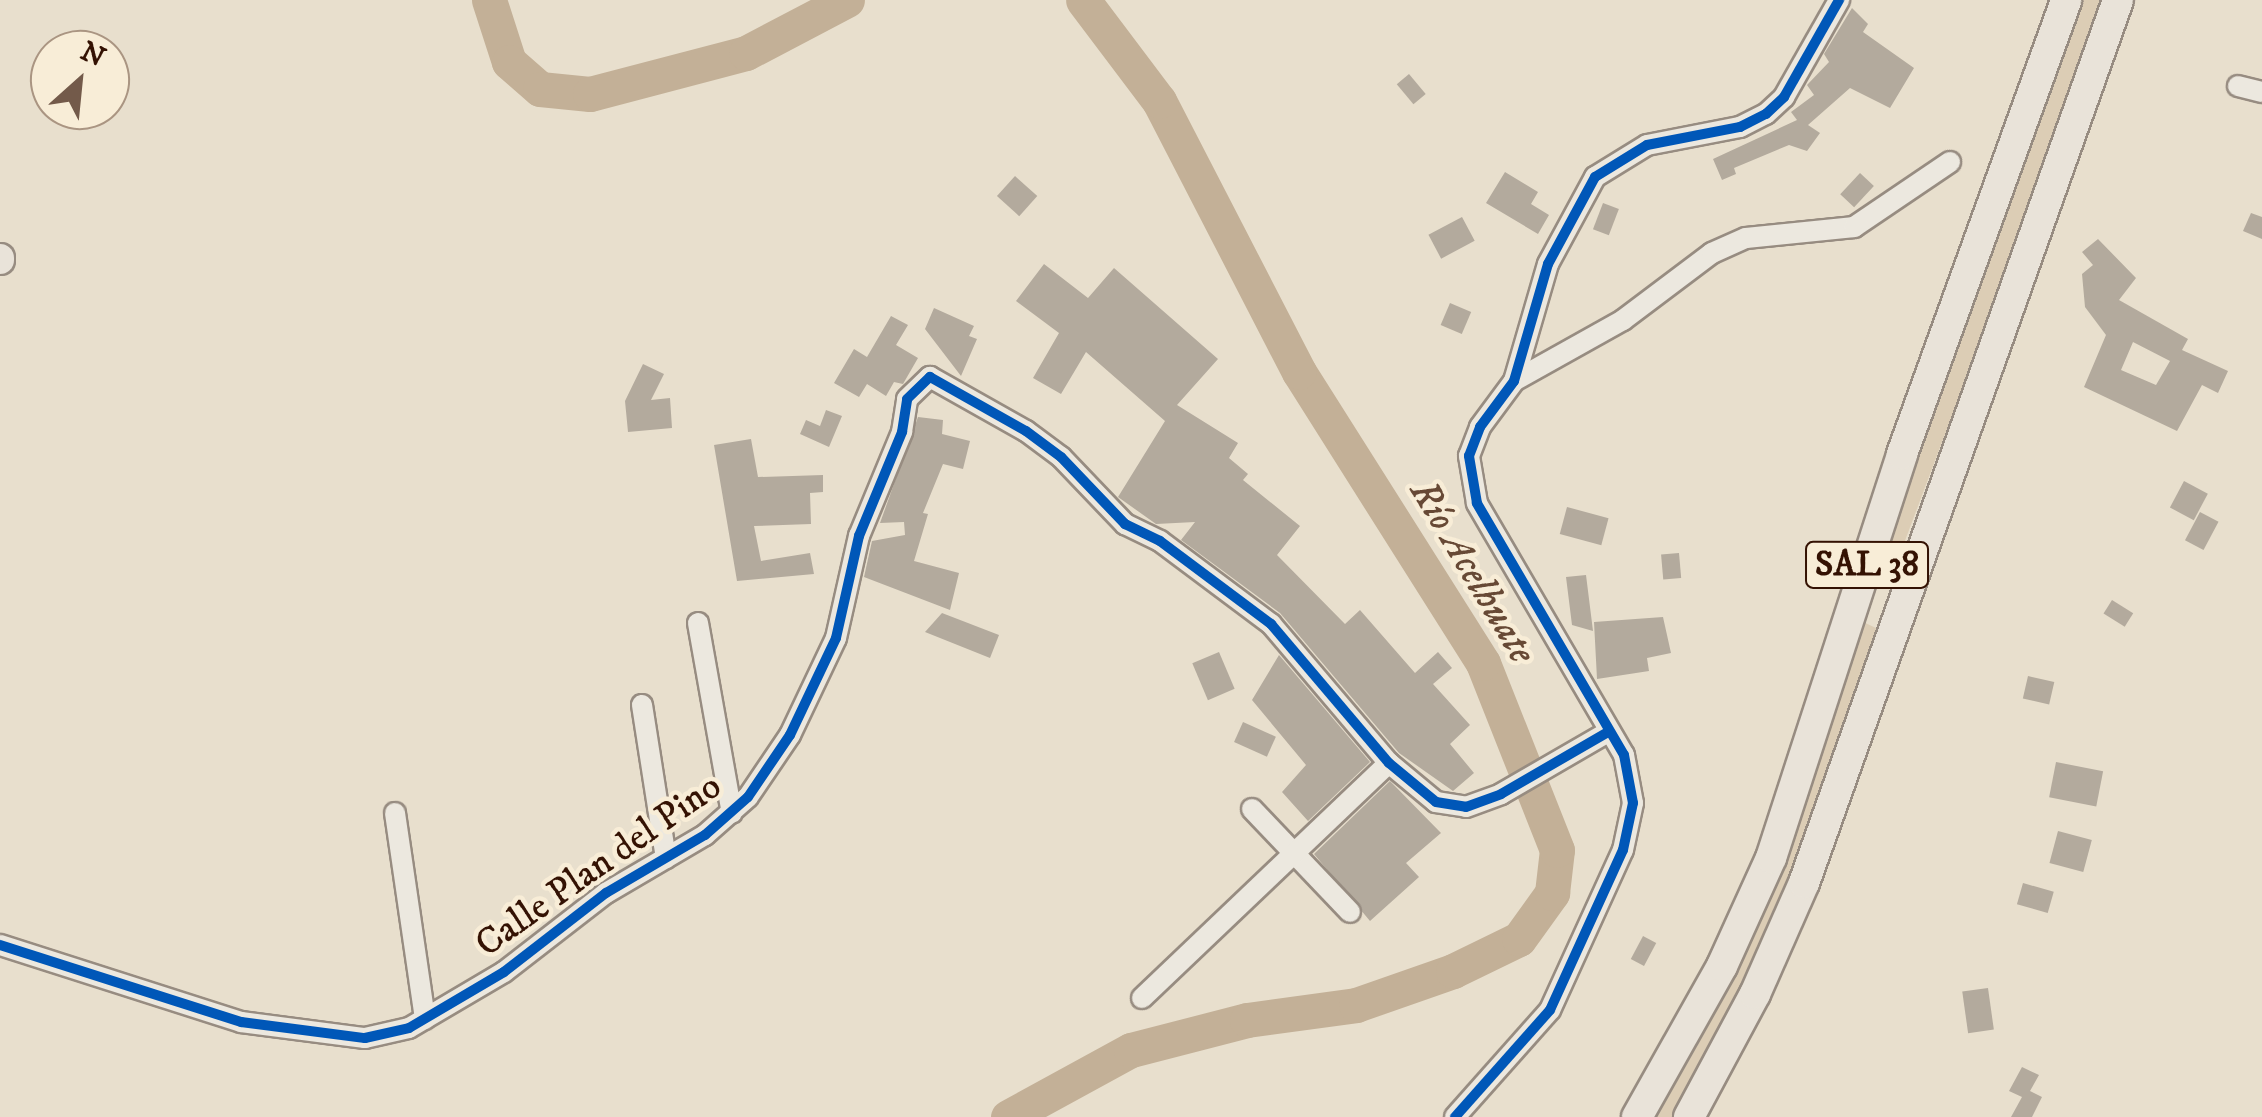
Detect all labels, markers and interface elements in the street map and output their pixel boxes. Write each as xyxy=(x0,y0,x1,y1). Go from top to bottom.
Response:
north arrow xyxy=(30,30,130,130)
text: N xyxy=(75,34,111,75)
water label: Río Acelhuate xyxy=(1398,471,1546,673)
road number: SAL 38 xyxy=(1804,535,1930,595)
street label: Calle Plan del Pino xyxy=(467,764,731,968)

